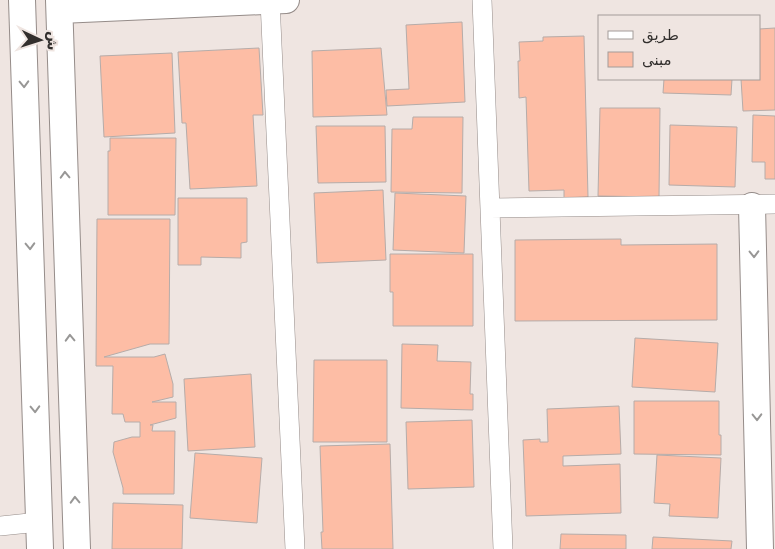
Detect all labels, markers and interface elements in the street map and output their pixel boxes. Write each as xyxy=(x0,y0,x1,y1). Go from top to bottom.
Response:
north arrow xyxy=(15,15,65,65)
legend xyxy=(598,15,760,80)
text: طريق xyxy=(642,26,679,44)
text: ش xyxy=(44,31,62,51)
text: مبنى xyxy=(642,51,672,69)
one-way arrow xyxy=(19,80,30,88)
one-way arrow xyxy=(60,171,70,179)
one-way arrow xyxy=(25,242,35,250)
one-way arrow xyxy=(748,251,759,259)
one-way arrow xyxy=(65,334,75,342)
one-way arrow xyxy=(30,405,41,413)
one-way arrow xyxy=(752,414,762,421)
one-way arrow xyxy=(70,496,81,504)

